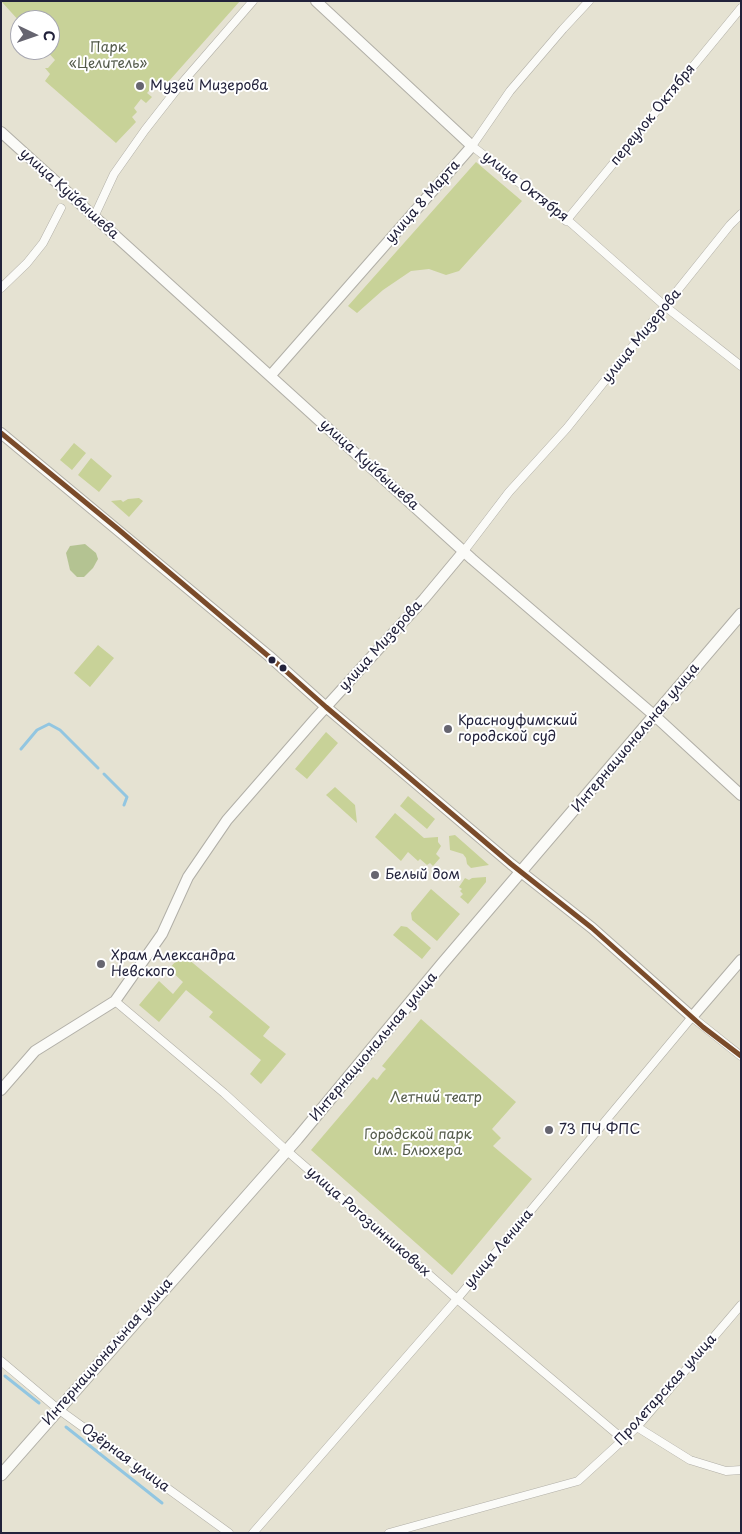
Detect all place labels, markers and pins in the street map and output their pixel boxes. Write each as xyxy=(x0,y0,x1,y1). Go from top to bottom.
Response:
place label: Музей Мизерова xyxy=(150,78,268,94)
marker: Музей Мизерова xyxy=(134,80,146,92)
unlabelled marker xyxy=(267,655,277,665)
unlabelled marker xyxy=(278,663,288,673)
place label: Красноуфимский городской суд xyxy=(458,713,577,746)
marker: Красноуфимский городской суд xyxy=(442,723,454,735)
place label: Белый дом xyxy=(385,867,460,883)
marker: Белый дом xyxy=(369,869,381,881)
place label: Храм Александра Невского xyxy=(111,948,235,980)
marker: Храм Александра Невского xyxy=(95,958,107,970)
place label: 73 ПЧ ФПС xyxy=(559,1122,640,1138)
marker: 73 ПЧ ФПС xyxy=(543,1124,555,1136)

